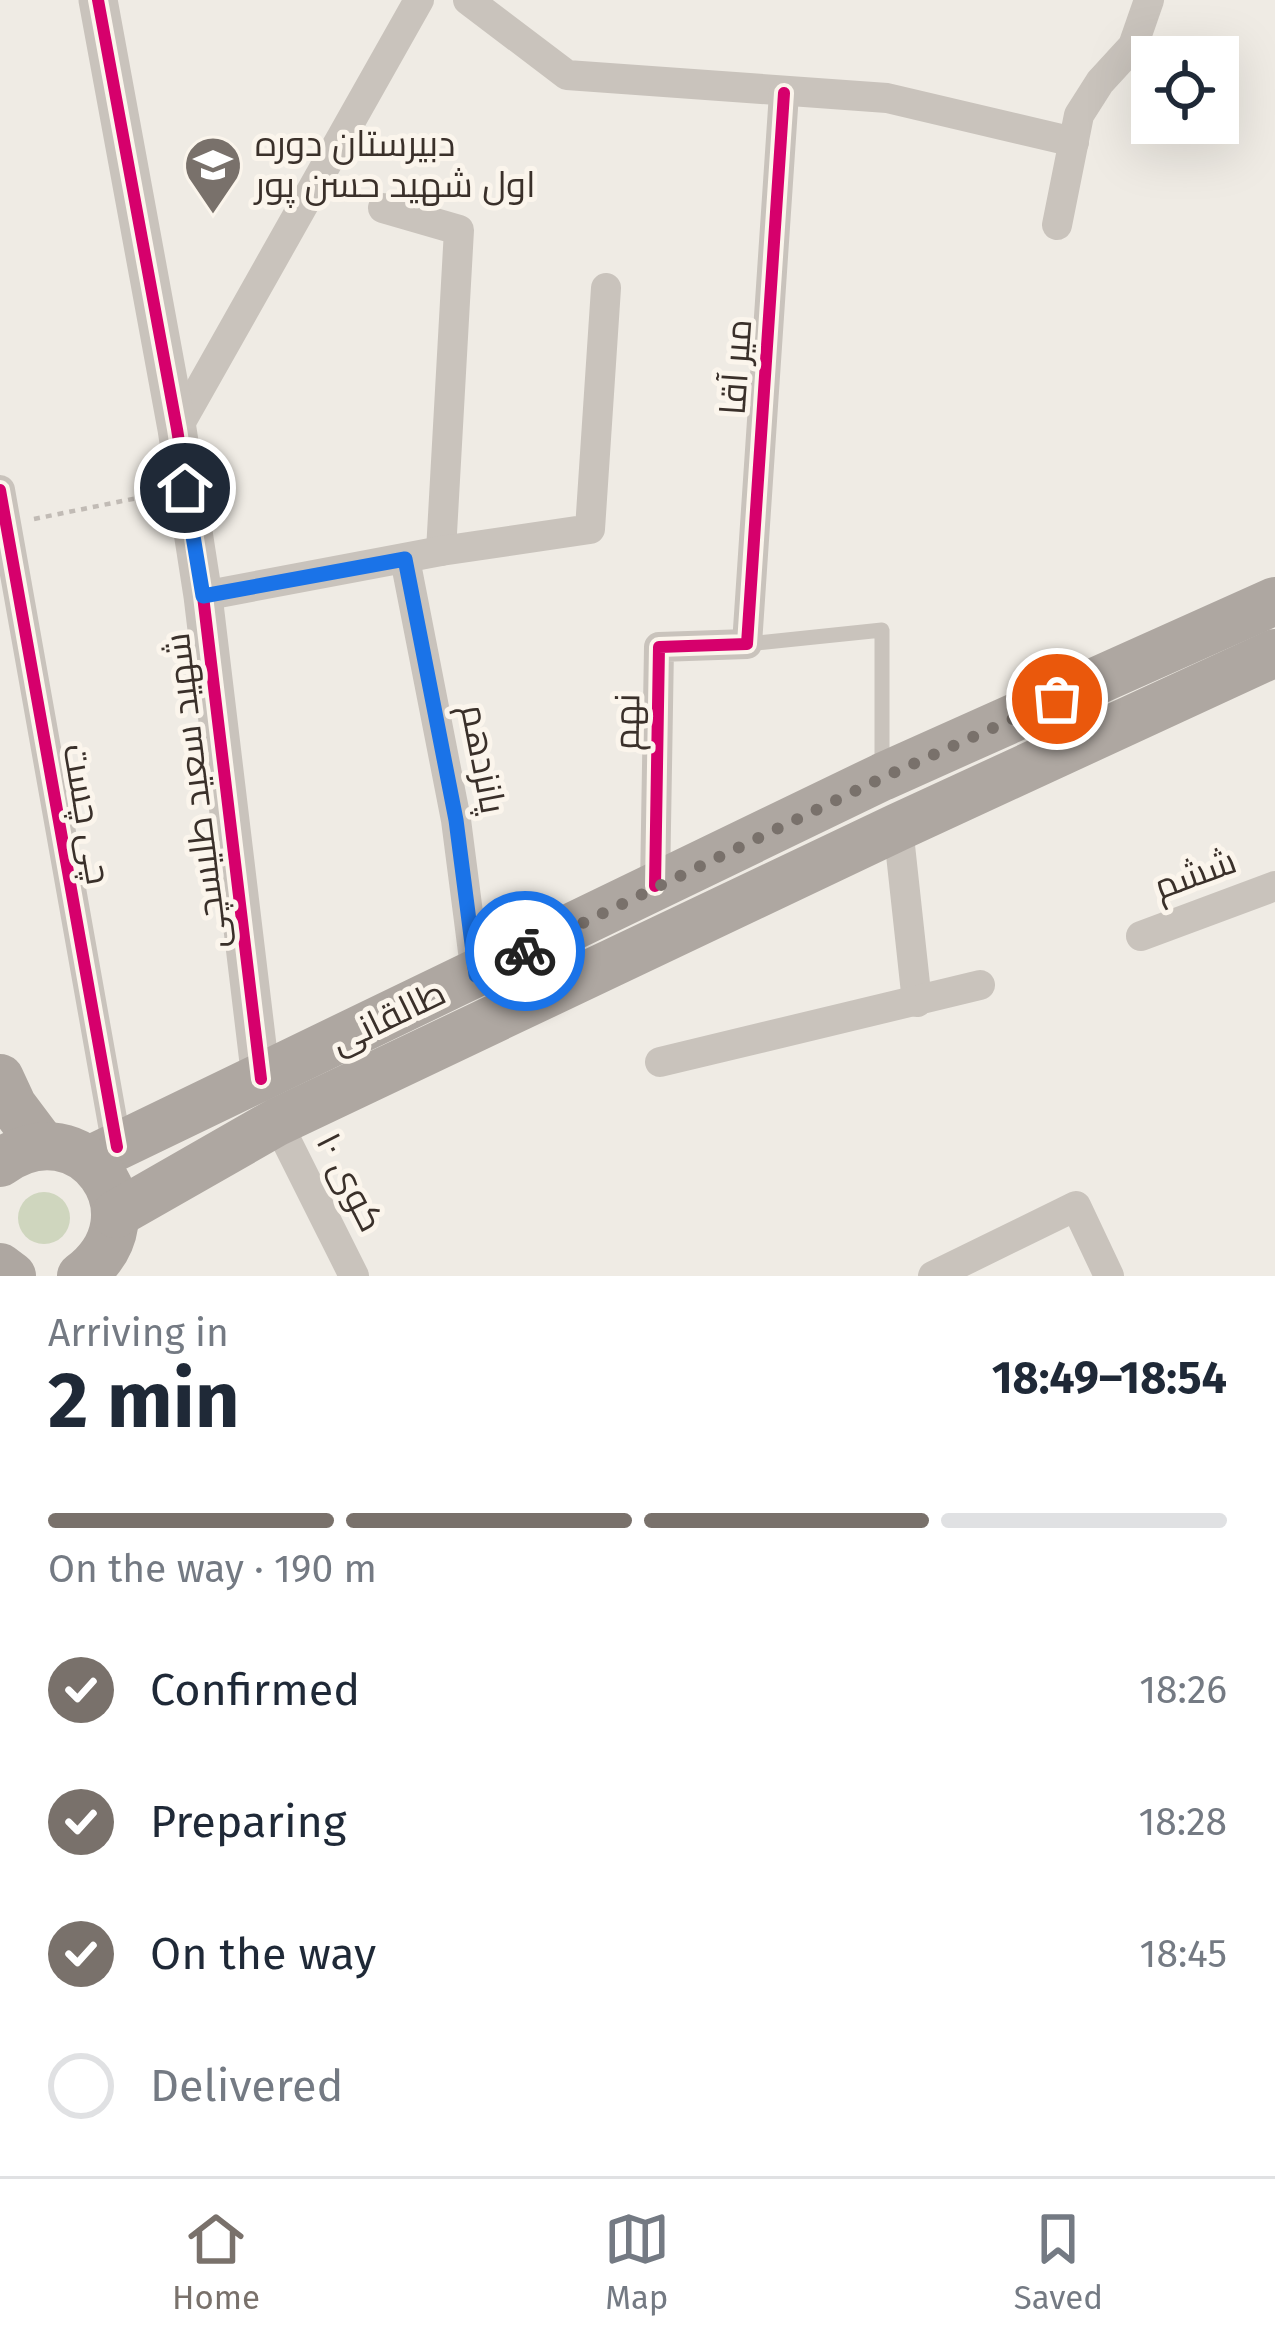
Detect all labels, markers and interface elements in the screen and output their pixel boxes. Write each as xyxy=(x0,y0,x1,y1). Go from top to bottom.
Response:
map controls xyxy=(1131,36,1239,144)
button: locate xyxy=(1131,36,1239,144)
place label: دبیرستان دوره اول شهید حسن پور xyxy=(253,122,536,208)
school or university icon: دبیرستان دوره اول شهید حسن پور xyxy=(182,134,244,216)
street label: میر آقا xyxy=(711,317,761,417)
pin xyxy=(134,437,236,539)
icon: home xyxy=(152,455,218,521)
street label: شهید سعید طلیسچی xyxy=(155,630,238,951)
pin xyxy=(1006,648,1108,750)
icon: bag xyxy=(1024,666,1090,732)
street label: نهم xyxy=(605,693,651,751)
street label: پانزدهم xyxy=(449,701,515,818)
street label: چی چست xyxy=(52,740,121,888)
street label: ششم xyxy=(1148,839,1243,911)
courier xyxy=(465,891,585,1011)
icon: bike xyxy=(492,918,558,984)
street label: طالقانی xyxy=(323,970,453,1064)
street label: کوی ۱۰ xyxy=(307,1125,393,1239)
text: Arriving in xyxy=(48,1310,229,1356)
text: 18:49–18:54 xyxy=(992,1351,1227,1405)
text: 2 min xyxy=(48,1354,240,1448)
text: On the way · 190 m xyxy=(48,1546,377,1592)
icon: check xyxy=(48,1657,114,1723)
text: Confirmed xyxy=(150,1663,360,1717)
text: 18:26 xyxy=(1139,1667,1227,1713)
icon: check xyxy=(48,1789,114,1855)
text: Preparing xyxy=(150,1795,346,1849)
text: 18:28 xyxy=(1138,1799,1227,1845)
icon: check xyxy=(48,1921,114,1987)
text: On the way xyxy=(150,1927,376,1981)
text: 18:45 xyxy=(1140,1931,1227,1977)
text: Delivered xyxy=(150,2059,343,2113)
tab: Home xyxy=(172,2206,260,2318)
tab: Map xyxy=(604,2206,670,2318)
tab: Saved xyxy=(1014,2206,1103,2318)

